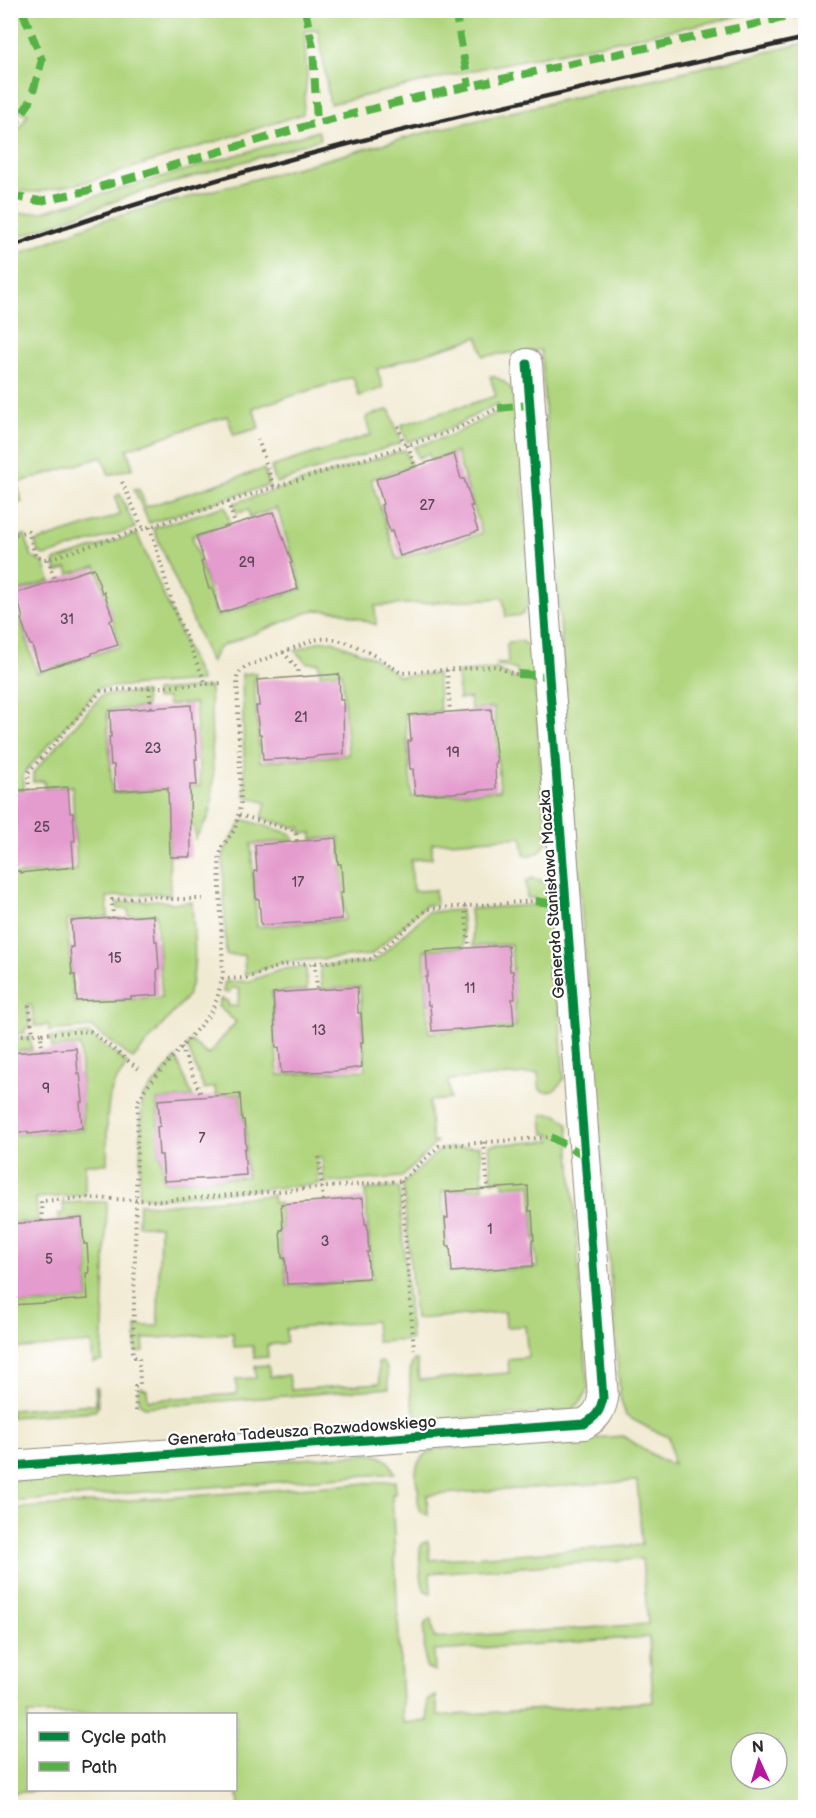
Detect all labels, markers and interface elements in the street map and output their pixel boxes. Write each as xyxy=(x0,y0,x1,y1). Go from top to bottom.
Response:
house number: 27 xyxy=(419,497,435,514)
house number: 29 xyxy=(239,554,255,571)
house number: 31 xyxy=(60,611,74,628)
house number: 21 xyxy=(294,709,308,726)
house number: 23 xyxy=(145,740,161,757)
house number: 19 xyxy=(446,744,460,761)
street label: Generała Stanisława Maczka xyxy=(536,789,569,999)
house number: 25 xyxy=(34,819,50,836)
house number: 17 xyxy=(292,874,304,891)
house number: 15 xyxy=(108,950,122,967)
house number: 11 xyxy=(465,980,475,997)
house number: 13 xyxy=(312,1022,326,1039)
house number: 9 xyxy=(42,1080,50,1097)
house number: 7 xyxy=(199,1130,206,1147)
house number: 1 xyxy=(487,1221,493,1238)
house number: 3 xyxy=(321,1233,329,1250)
house number: 5 xyxy=(45,1251,53,1268)
street label: Generała Tadeusza Rozwadowskiego xyxy=(167,1413,437,1450)
legend xyxy=(27,1713,237,1791)
text: Cycle path xyxy=(81,1727,167,1748)
north arrow xyxy=(729,1731,789,1791)
text: N xyxy=(751,1738,765,1757)
text: Path xyxy=(81,1757,117,1778)

